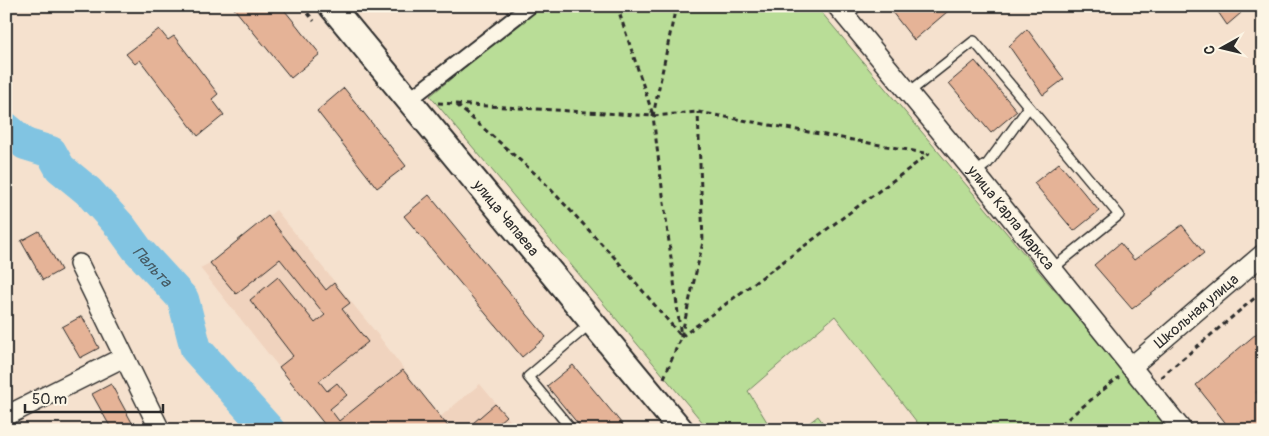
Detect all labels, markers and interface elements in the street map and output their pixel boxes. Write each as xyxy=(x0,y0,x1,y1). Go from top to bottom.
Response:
north arrow xyxy=(1196,22,1246,72)
text: С xyxy=(1201,44,1219,55)
street label: улица Карла Маркса xyxy=(962,161,1058,274)
street label: улица Чапаева xyxy=(468,176,543,260)
water label: Пальта xyxy=(128,242,177,293)
street label: Школьная улица xyxy=(1151,270,1243,353)
scale bar xyxy=(25,381,162,413)
text: 50 m xyxy=(32,390,67,409)

